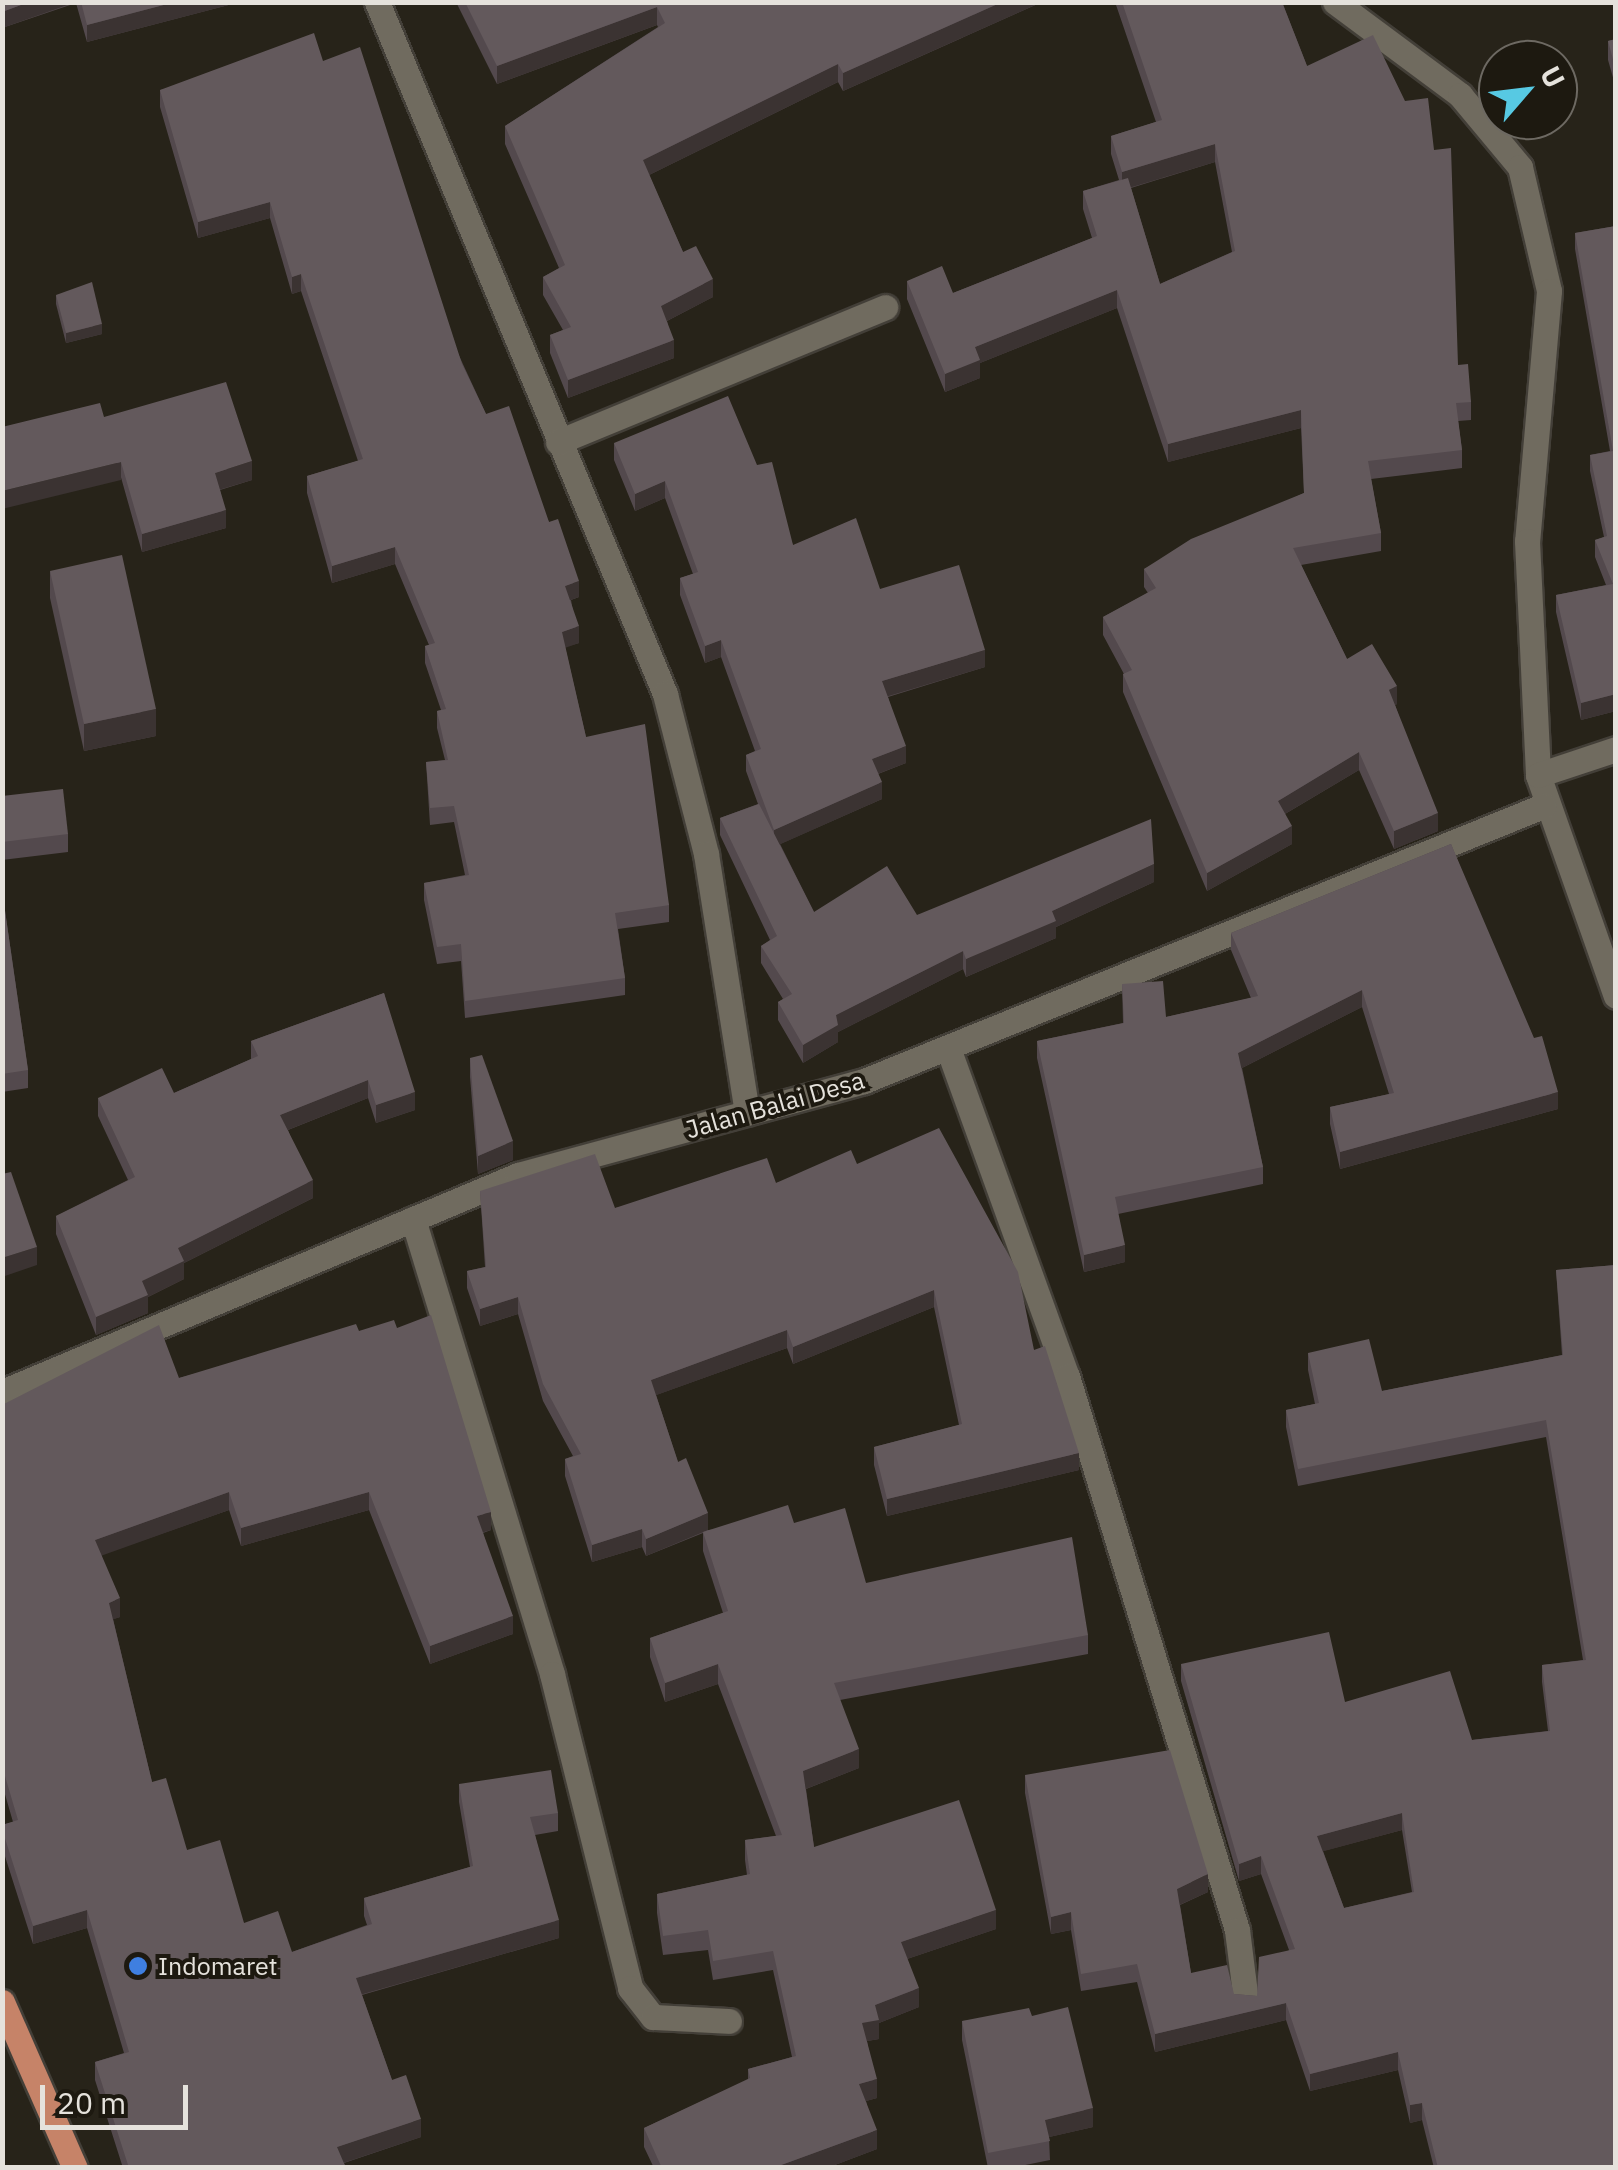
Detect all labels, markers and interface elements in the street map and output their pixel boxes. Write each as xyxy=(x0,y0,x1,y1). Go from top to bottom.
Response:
north arrow xyxy=(1478,40,1578,140)
text: U xyxy=(1532,59,1574,94)
street label: Jalan Balai Desa xyxy=(682,1065,868,1145)
place label: Indomaret xyxy=(158,1951,277,1981)
marker: Indomaret xyxy=(127,1955,149,1977)
scale bar xyxy=(45,2065,192,2127)
text: 20 m xyxy=(57,2083,126,2122)

